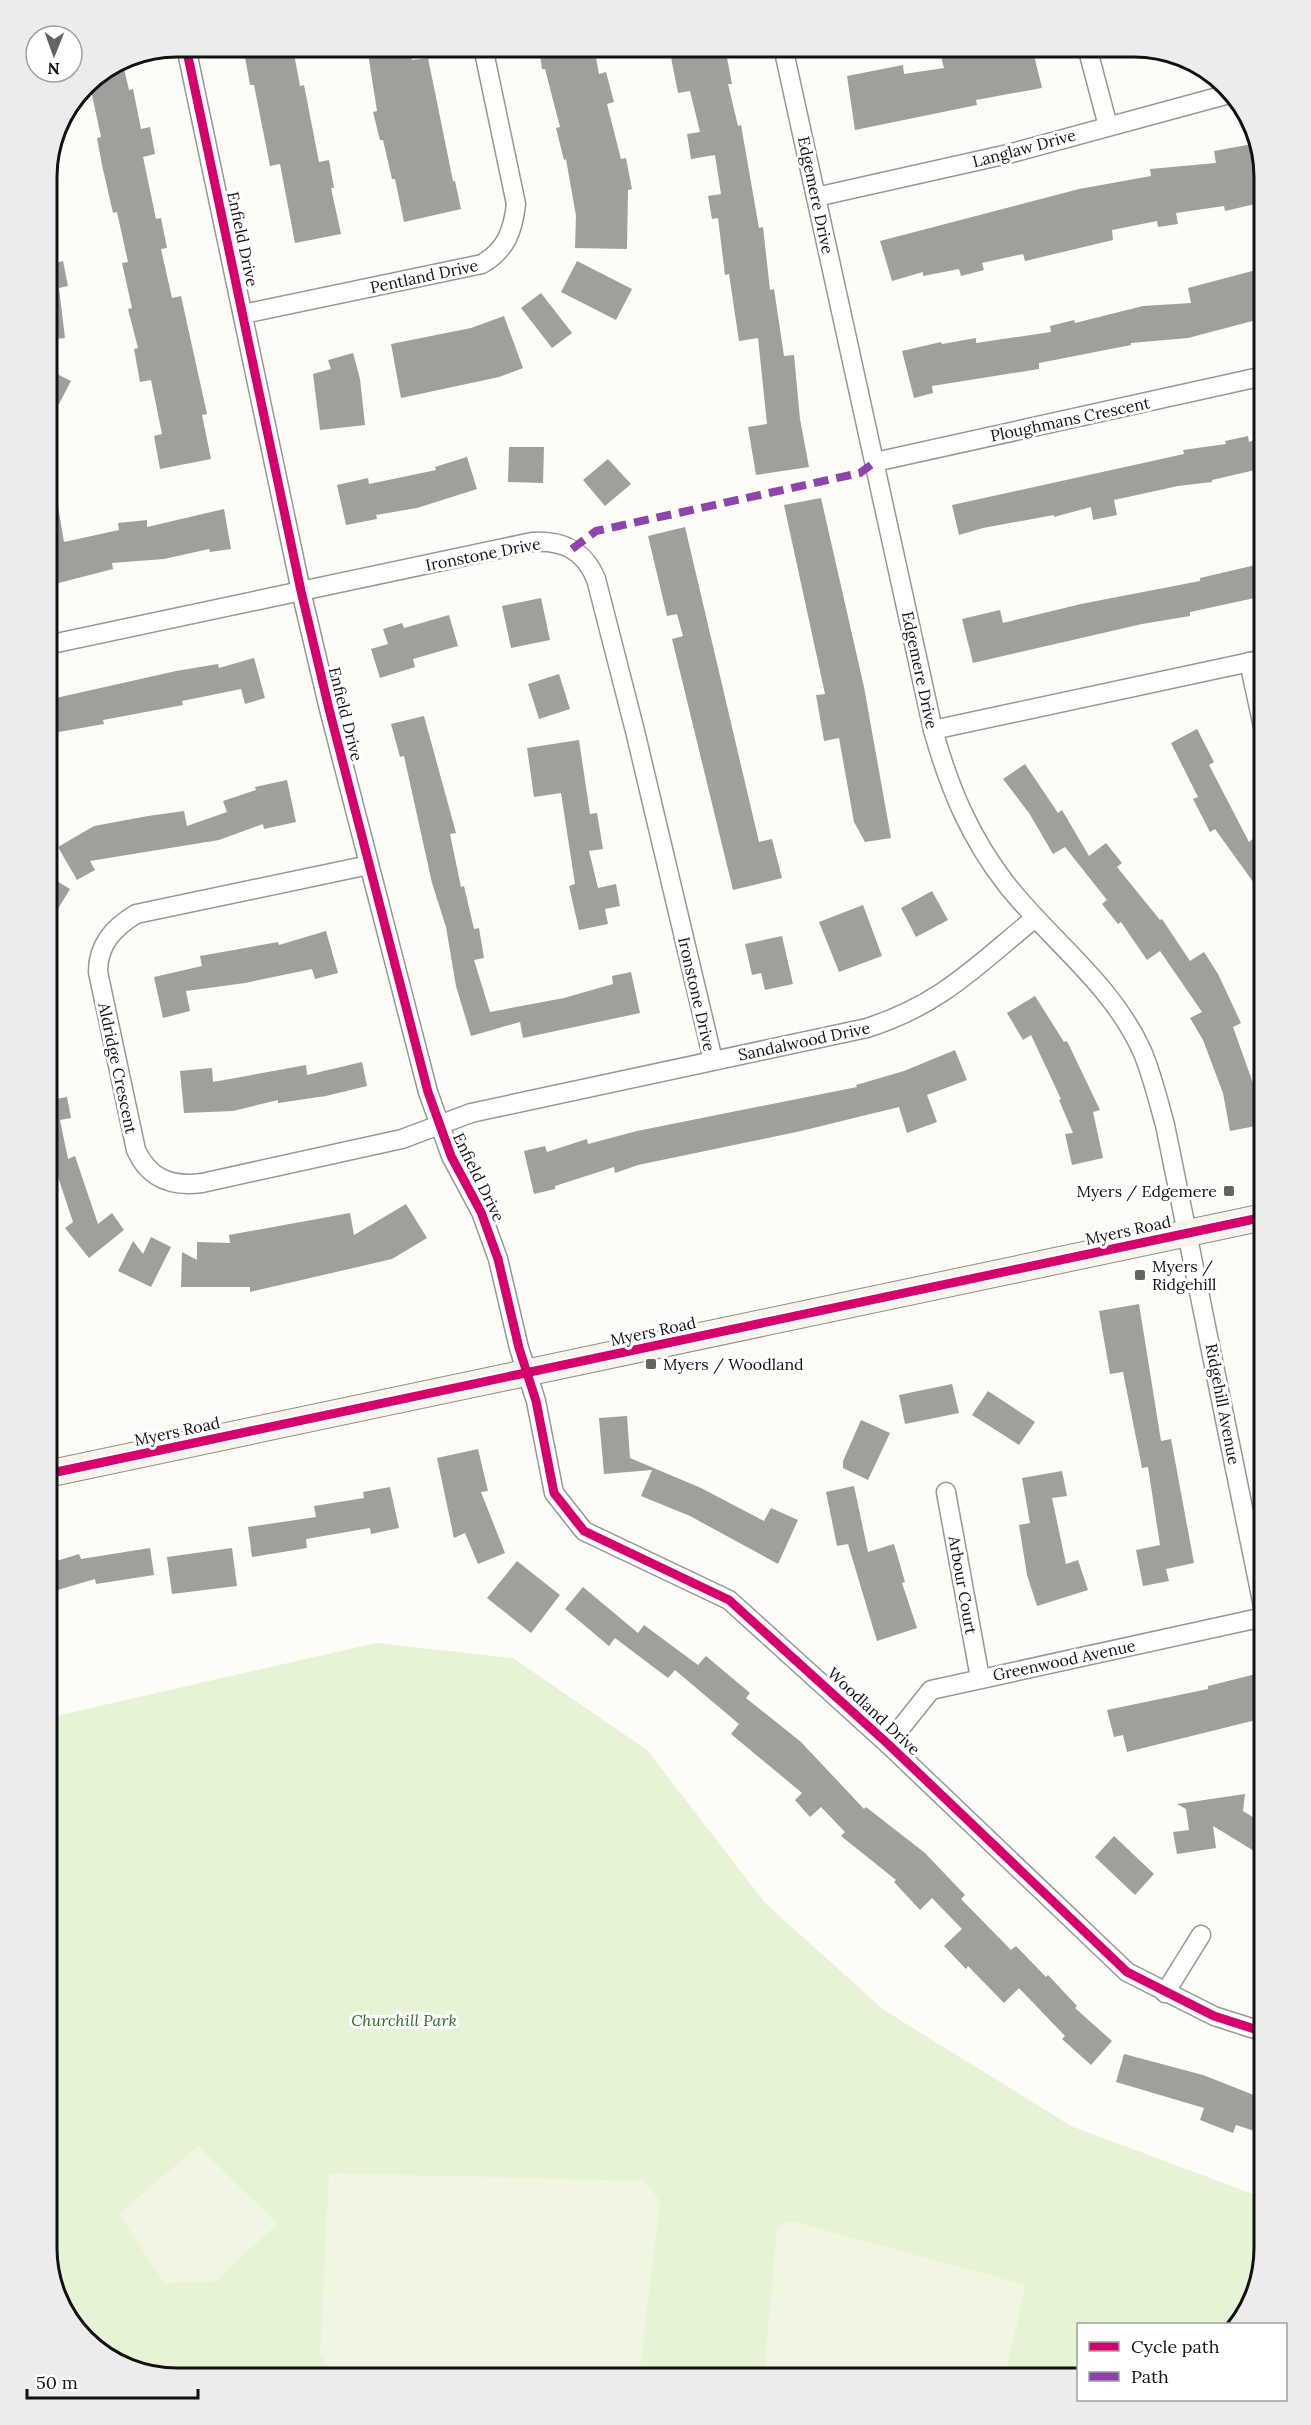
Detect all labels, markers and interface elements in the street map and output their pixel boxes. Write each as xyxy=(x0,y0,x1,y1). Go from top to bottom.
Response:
north arrow xyxy=(24,24,84,84)
text: N xyxy=(47,59,60,79)
street label: Langlaw Drive xyxy=(970,125,1078,171)
street label: Edgemere Drive xyxy=(794,134,838,256)
street label: Enfield Drive xyxy=(223,190,263,289)
street label: Pentland Drive xyxy=(368,255,480,297)
street label: Ploughmans Crescent xyxy=(988,392,1152,446)
street label: Ironstone Drive xyxy=(424,533,542,575)
street label: Edgemere Drive xyxy=(898,609,942,731)
street label: Enfield Drive xyxy=(325,665,367,764)
street label: Ironstone Drive xyxy=(674,935,720,1053)
street label: Aldridge Crescent xyxy=(94,1000,142,1136)
street label: Sandalwood Drive xyxy=(736,1017,872,1065)
street label: Enfield Drive xyxy=(449,1129,509,1225)
place label: Myers / Edgemere xyxy=(1076,1181,1217,1202)
marker: Myers / Edgemere xyxy=(1222,1184,1236,1198)
street label: Myers Road xyxy=(1083,1211,1173,1249)
place label: Myers / Ridgehill xyxy=(1152,1256,1216,1294)
marker: Myers / Ridgehill xyxy=(1133,1268,1147,1282)
street label: Myers Road xyxy=(608,1312,698,1350)
street label: Ridgehill Avenue xyxy=(1201,1342,1245,1467)
place label: Myers / Woodland xyxy=(663,1354,804,1375)
marker: Myers / Woodland xyxy=(644,1357,658,1371)
street label: Myers Road xyxy=(132,1412,222,1450)
street label: Arbour Court xyxy=(944,1533,982,1637)
street label: Greenwood Avenue xyxy=(991,1635,1137,1685)
street label: Woodland Drive xyxy=(823,1663,925,1759)
park label: Churchill Park xyxy=(351,2010,457,2030)
legend xyxy=(1077,2323,1287,2401)
text: Cycle path xyxy=(1131,2335,1220,2358)
scale bar xyxy=(27,2362,198,2400)
text: Path xyxy=(1131,2365,1169,2388)
text: 50 m xyxy=(36,2371,78,2394)

